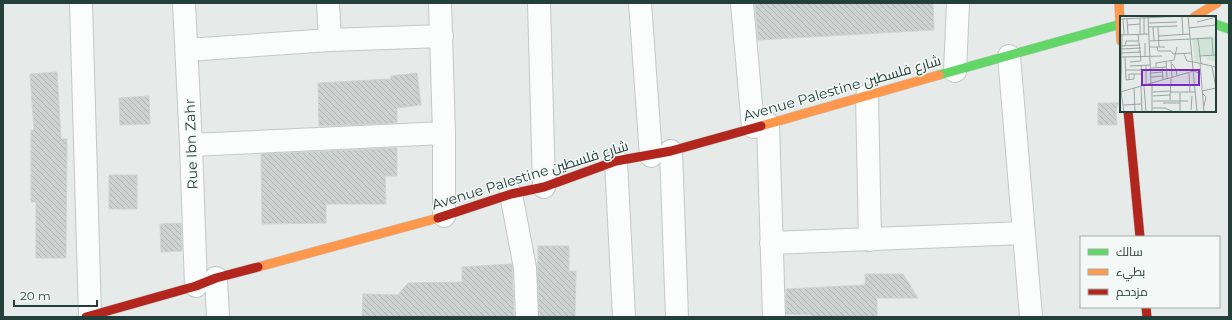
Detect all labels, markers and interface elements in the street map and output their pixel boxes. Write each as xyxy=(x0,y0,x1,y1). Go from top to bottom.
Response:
inset map xyxy=(1120,16,1216,112)
street label: Avenue Palestine شارع فلسطين xyxy=(741,51,943,125)
street label: Rue Ibn Zahr xyxy=(180,98,202,190)
street label: Avenue Palestine شارع فلسطين xyxy=(429,136,631,214)
legend xyxy=(1080,236,1220,308)
text: سالك xyxy=(1116,244,1143,259)
text: بطيء xyxy=(1116,264,1145,282)
scale bar xyxy=(14,282,97,308)
text: مزدحم xyxy=(1116,284,1148,300)
text: 20 m xyxy=(20,288,51,303)

